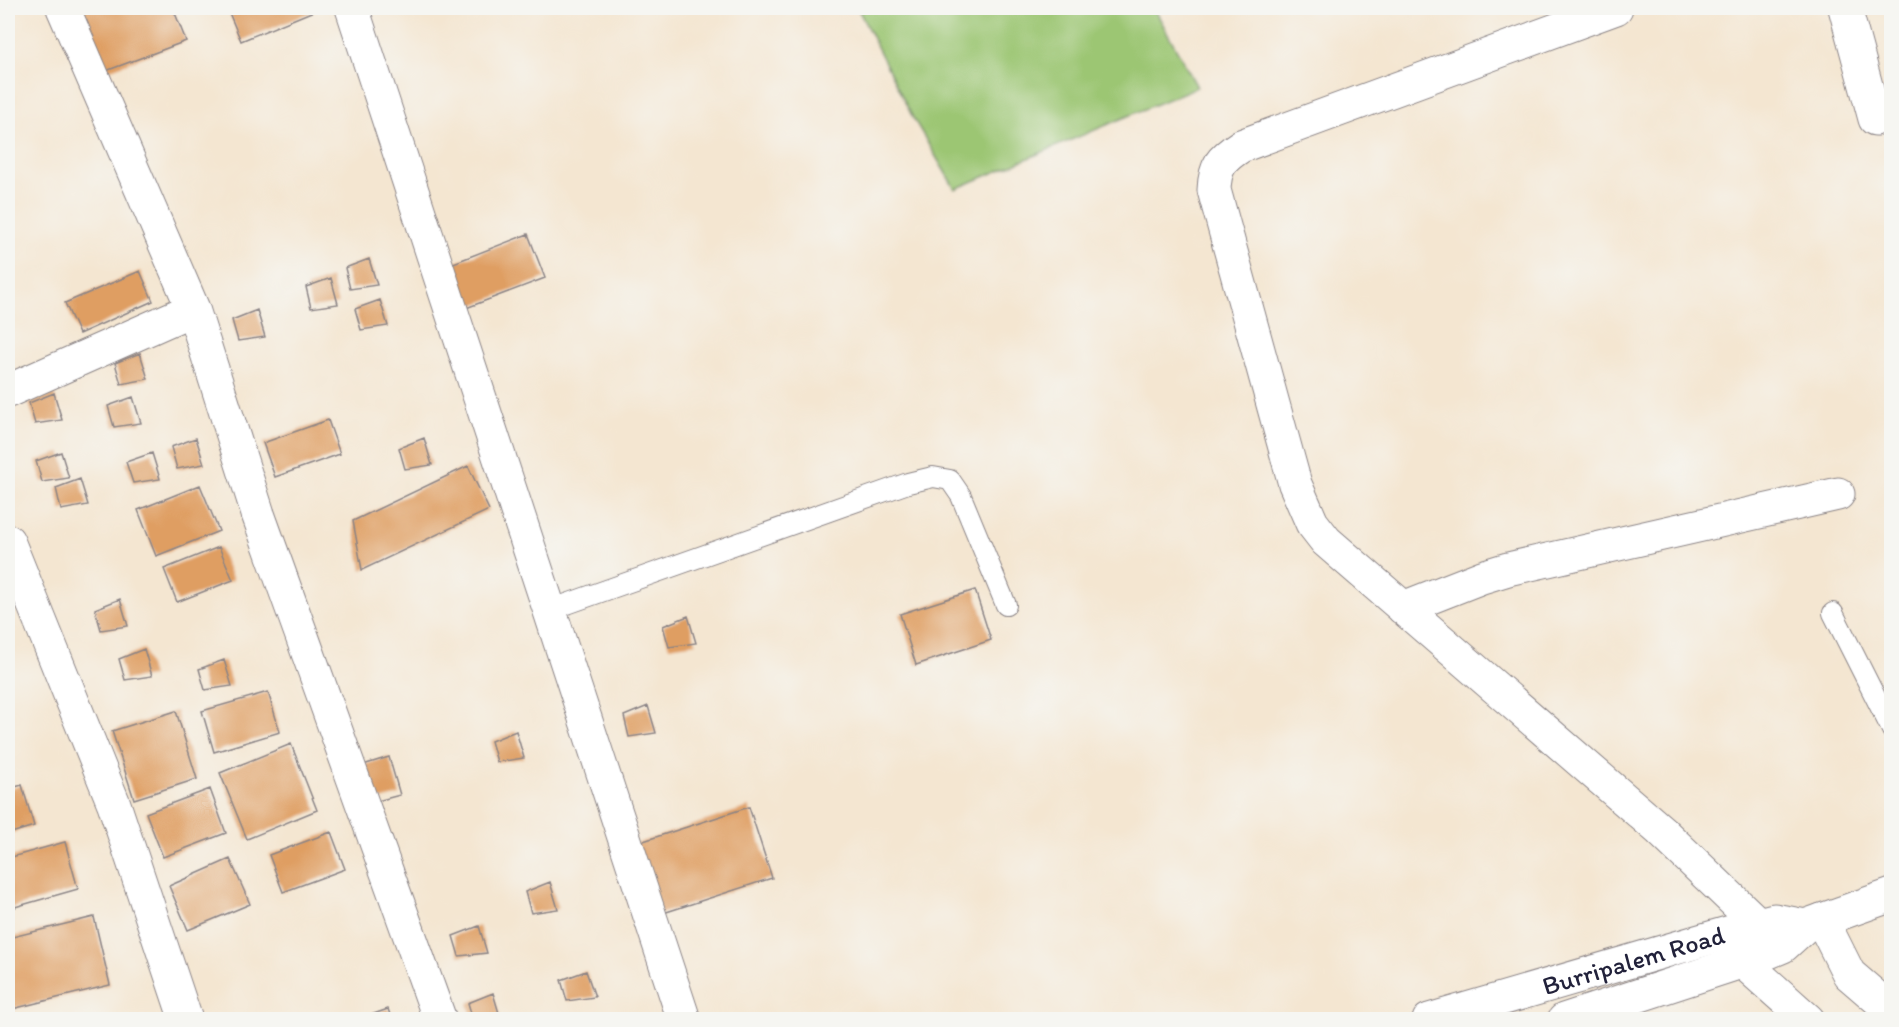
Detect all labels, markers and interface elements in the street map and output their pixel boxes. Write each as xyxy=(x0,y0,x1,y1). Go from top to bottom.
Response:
street label: Burripalem Road xyxy=(1539,919,1728,1002)

